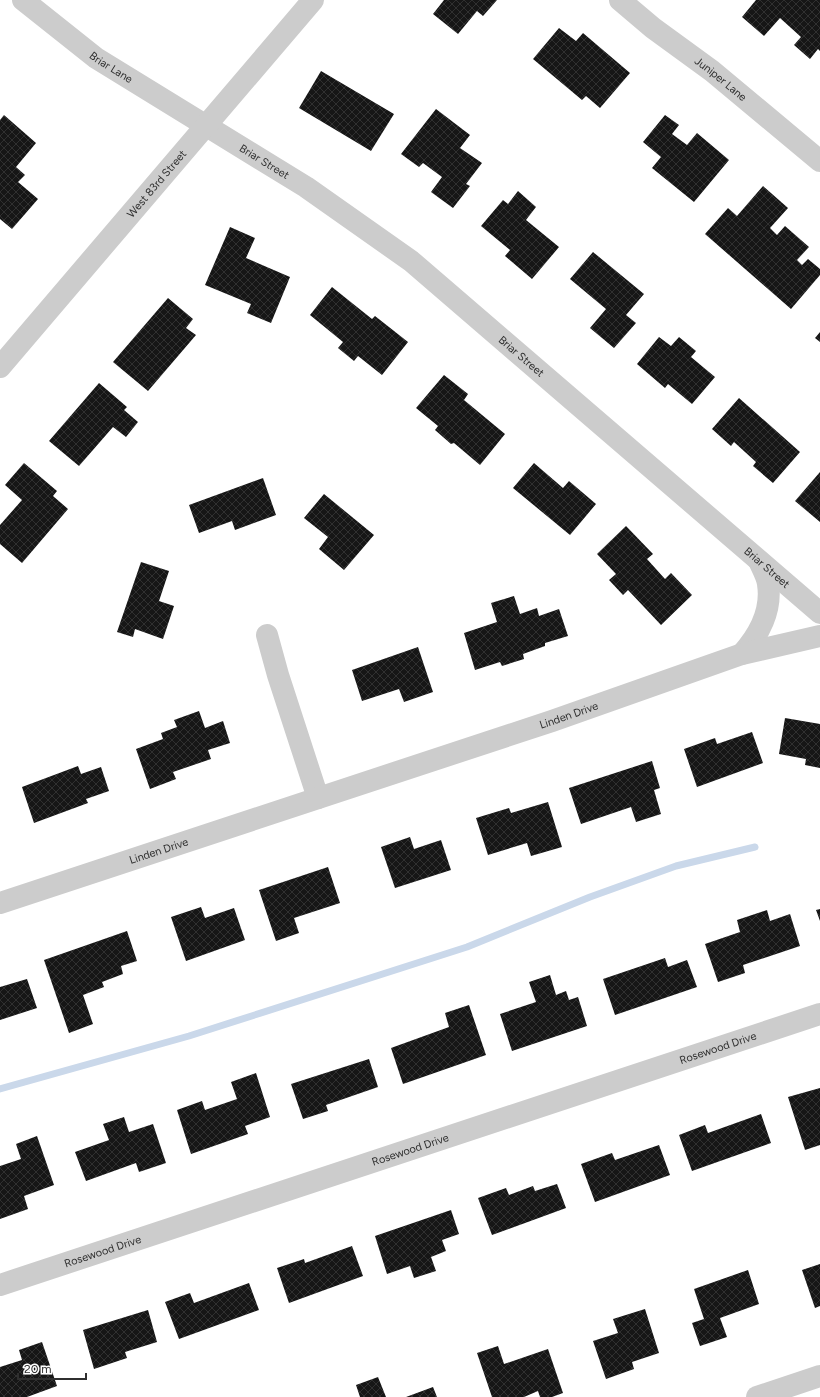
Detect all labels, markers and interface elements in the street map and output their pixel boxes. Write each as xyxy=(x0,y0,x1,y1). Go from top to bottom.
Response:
street label: Briar Lane xyxy=(87,49,135,86)
street label: Juniper Lane xyxy=(692,54,749,104)
street label: Briar Street xyxy=(237,142,291,182)
street label: West 83rd Street xyxy=(124,148,189,220)
street label: Briar Street xyxy=(496,333,547,380)
street label: Briar Street xyxy=(741,545,792,591)
street label: Linden Drive xyxy=(538,699,600,732)
street label: Linden Drive xyxy=(128,835,190,867)
street label: Rosewood Drive xyxy=(678,1029,758,1067)
street label: Rosewood Drive xyxy=(370,1131,450,1169)
street label: Rosewood Drive xyxy=(63,1233,143,1270)
scale bar xyxy=(18,1355,86,1381)
text: 20 m xyxy=(24,1362,52,1376)

